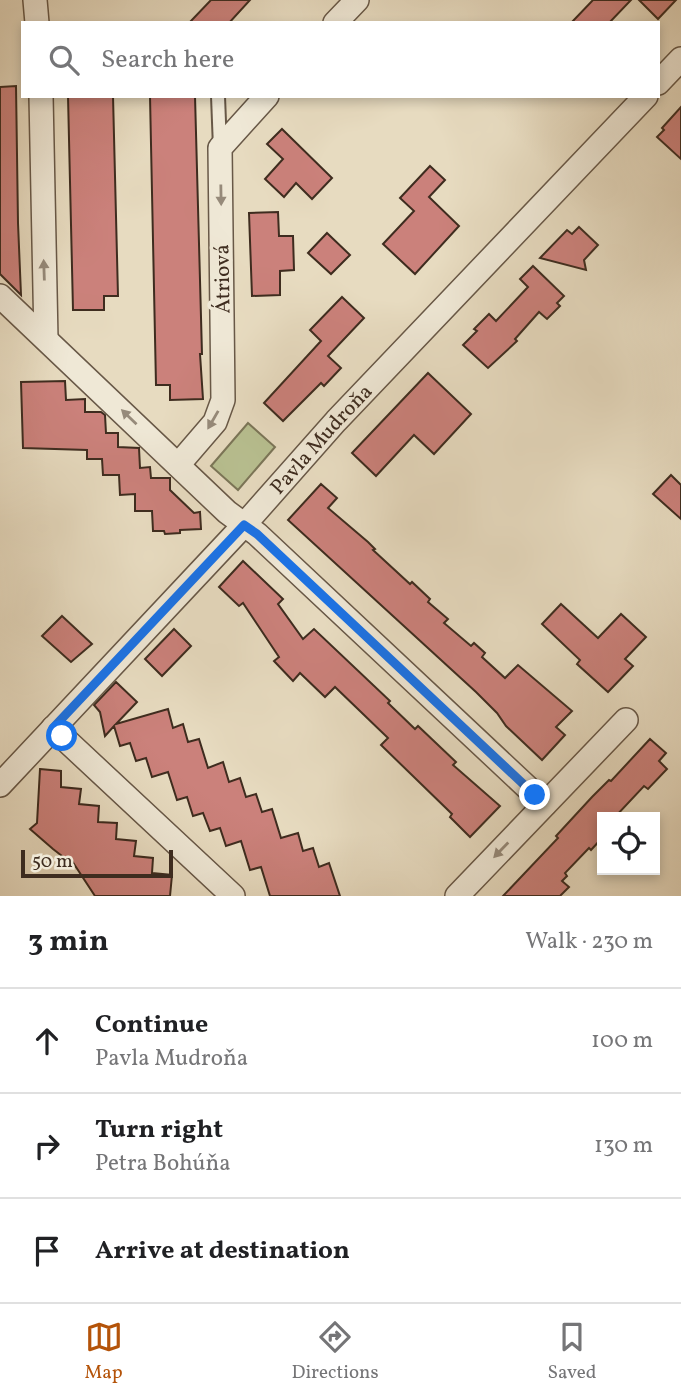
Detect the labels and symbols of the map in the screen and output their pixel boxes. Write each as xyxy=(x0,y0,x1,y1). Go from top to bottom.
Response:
one-way arrow xyxy=(215,185,226,207)
street label: Átriová xyxy=(208,244,239,314)
one-way arrow xyxy=(39,259,50,281)
street label: Pavla Mudroňa xyxy=(264,378,380,502)
one-way arrow xyxy=(120,409,137,426)
one-way arrow xyxy=(207,411,219,430)
route start xyxy=(46,720,77,751)
route end xyxy=(519,779,550,810)
one-way arrow xyxy=(493,841,509,858)
scale bar xyxy=(21,847,173,879)

